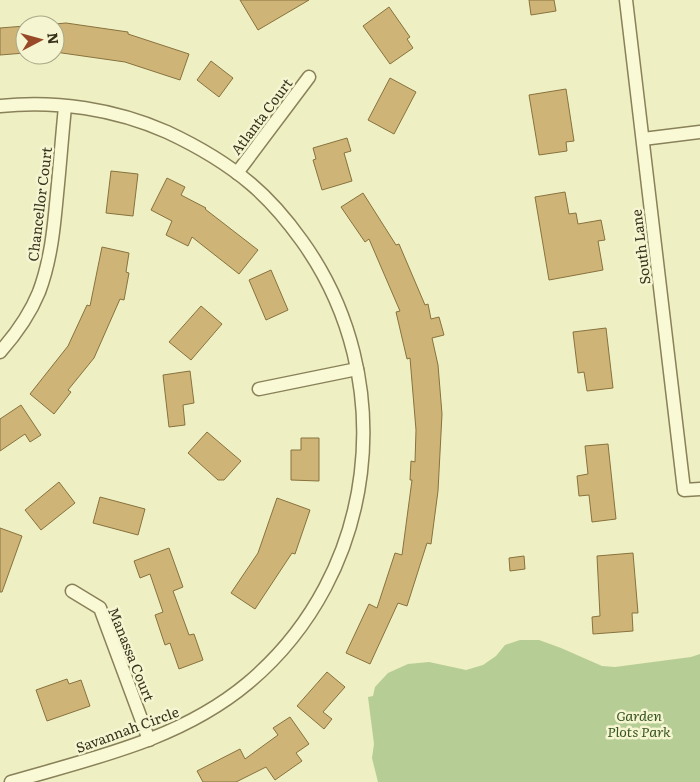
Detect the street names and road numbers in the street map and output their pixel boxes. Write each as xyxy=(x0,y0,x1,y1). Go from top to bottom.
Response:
street label: Atlanta Court xyxy=(226,73,297,158)
street label: Chancellor Court xyxy=(22,145,56,262)
street label: South Lane xyxy=(625,208,655,286)
street label: Manassa Court xyxy=(104,604,160,704)
street label: Savannah Circle xyxy=(73,701,181,757)

